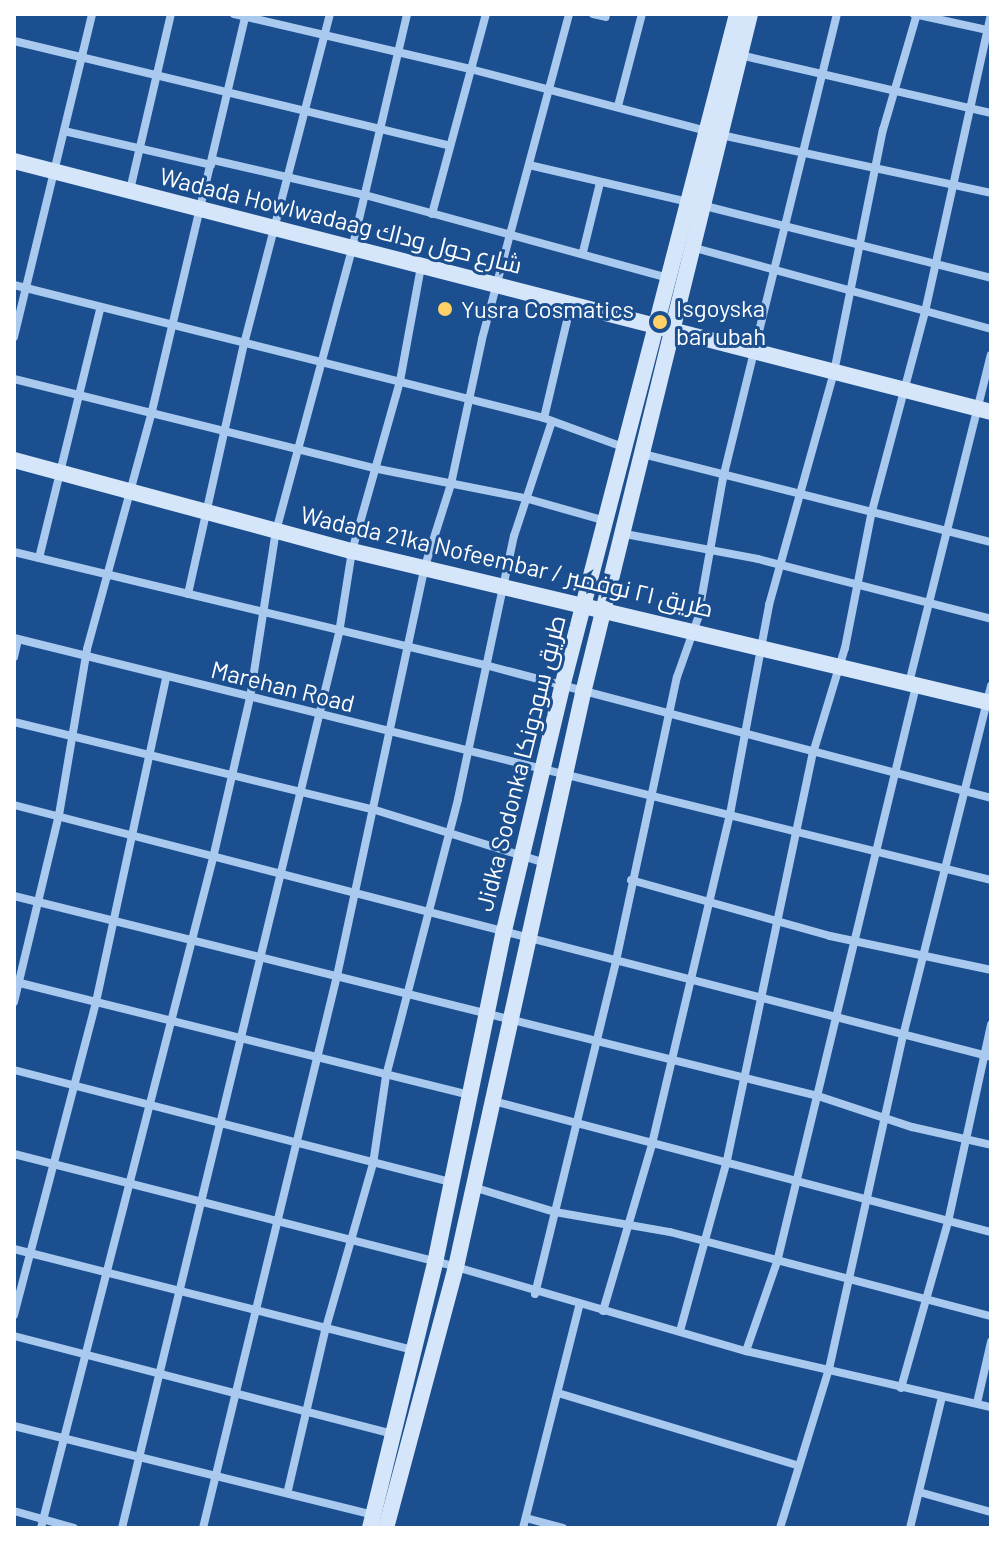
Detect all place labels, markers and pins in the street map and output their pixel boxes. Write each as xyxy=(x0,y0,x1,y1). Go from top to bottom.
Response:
place label: Isgoyska bar ubah xyxy=(676,294,766,350)
place label: Yusra Cosmatics xyxy=(461,295,634,323)
marker: Yusra Cosmatics xyxy=(436,300,454,318)
marker: Isgoyska bar ubah xyxy=(651,313,669,331)

